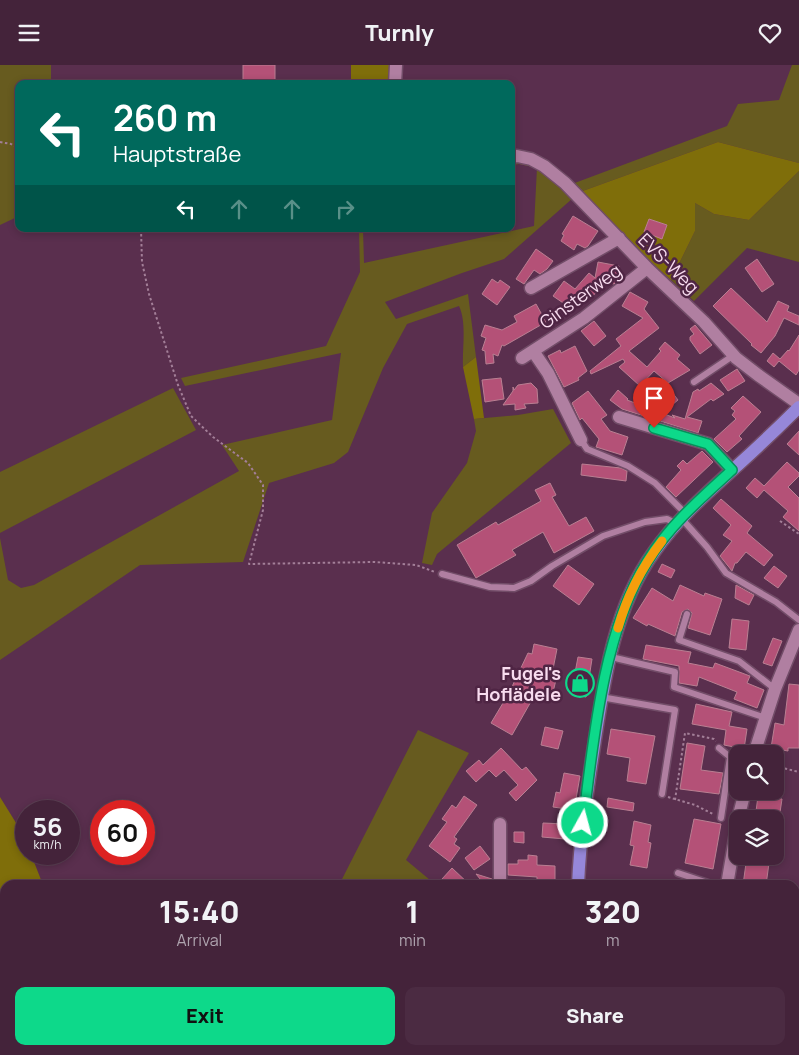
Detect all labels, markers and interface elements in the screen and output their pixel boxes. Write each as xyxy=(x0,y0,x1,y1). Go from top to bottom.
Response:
text: Turnly xyxy=(365,18,434,48)
icon: menu xyxy=(15,19,43,47)
icon: heart xyxy=(756,19,784,47)
text: 260 m xyxy=(113,94,217,142)
icon: left xyxy=(30,100,95,165)
text: Hauptstraße xyxy=(113,139,241,169)
icon: left xyxy=(172,195,200,223)
icon: ahead xyxy=(225,195,253,223)
icon: ahead xyxy=(278,195,306,223)
icon: right xyxy=(331,195,359,223)
street label: EVS-Weg xyxy=(634,228,704,298)
street label: Ginsterweg xyxy=(534,258,626,334)
pin xyxy=(633,377,675,428)
icon: arrive xyxy=(640,384,668,412)
place label: Fugel's Hoflädele xyxy=(476,661,561,706)
shop icon: Fugel's Hoflädele xyxy=(565,668,595,698)
map controls xyxy=(729,745,784,865)
button: search xyxy=(729,745,784,800)
position arrow xyxy=(556,796,608,848)
speed limit sign: 60 xyxy=(90,800,155,865)
text: 56 xyxy=(32,809,63,844)
button: layers xyxy=(729,810,784,865)
text: km/h xyxy=(34,836,61,853)
text: 15:40 xyxy=(159,891,240,932)
text: 1 xyxy=(405,891,419,932)
text: 320 xyxy=(585,891,641,932)
text: Arrival xyxy=(177,929,222,951)
text: min xyxy=(399,929,426,951)
text: m xyxy=(606,929,620,951)
button: Exit xyxy=(15,987,395,1045)
button: Share xyxy=(405,987,785,1045)

